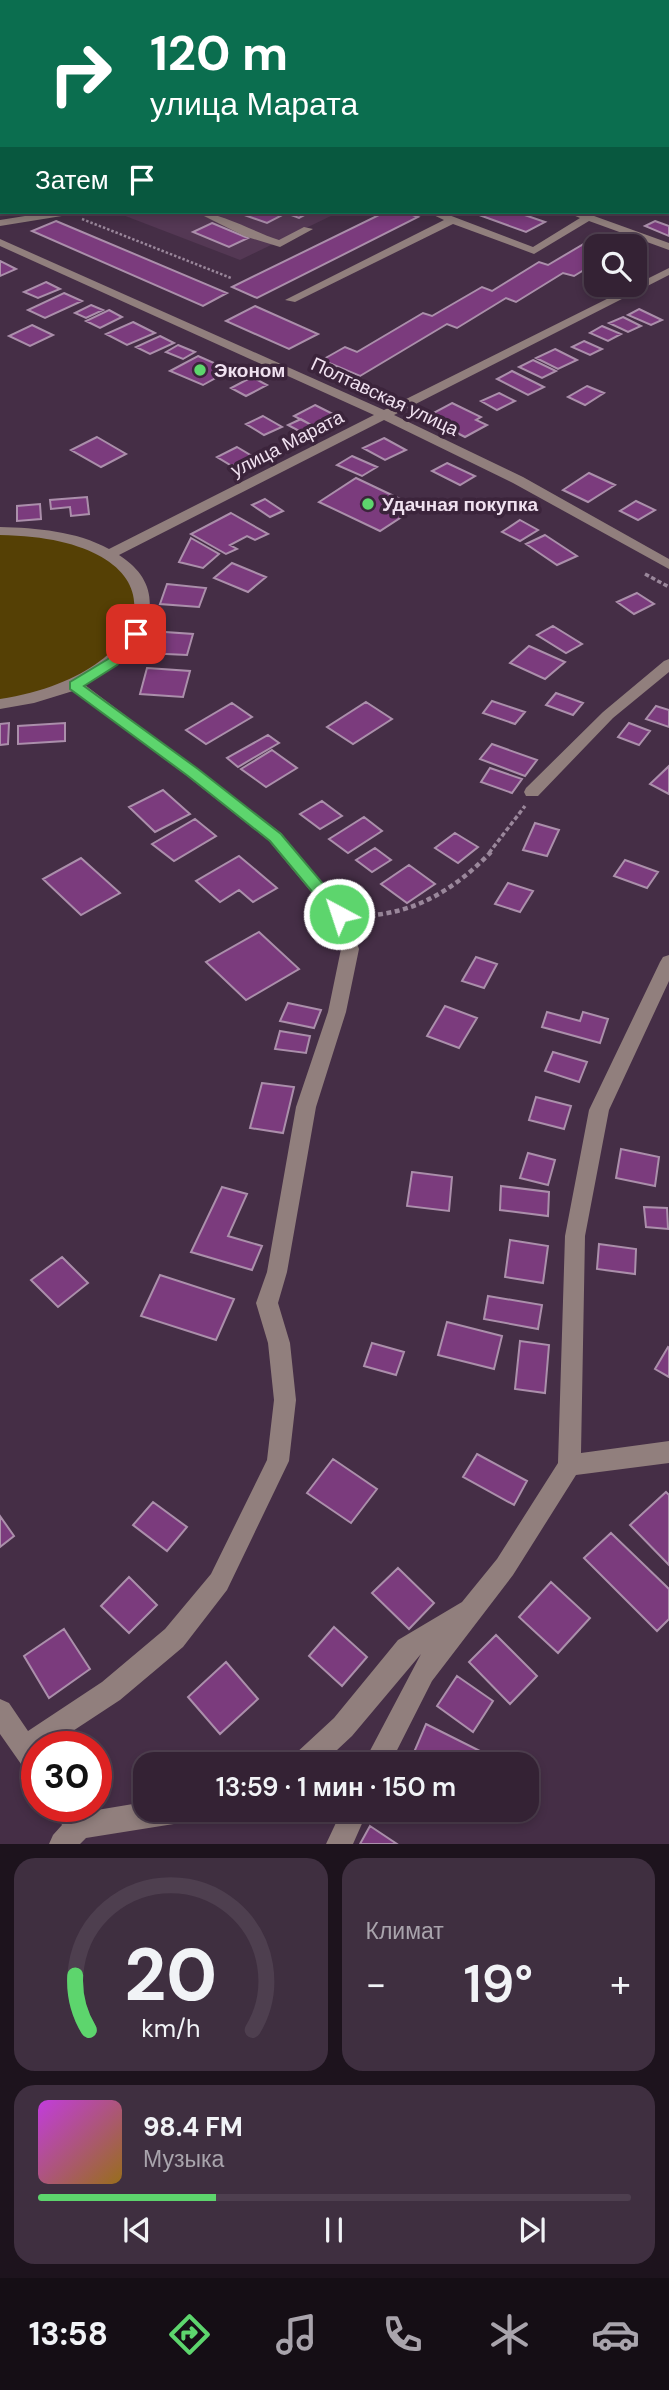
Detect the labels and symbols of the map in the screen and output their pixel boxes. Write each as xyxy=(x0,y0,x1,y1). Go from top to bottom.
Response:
street label: Полтавская улица xyxy=(307,351,463,442)
place label: Эконом xyxy=(214,358,285,383)
marker: Эконом xyxy=(192,362,208,378)
street label: улица Марата xyxy=(226,404,348,483)
place label: Удачная покупка xyxy=(382,492,539,517)
marker: Удачная покупка xyxy=(360,496,376,512)
pin xyxy=(106,604,166,664)
position arrow xyxy=(302,877,376,951)
speed limit sign: 30 xyxy=(21,1731,112,1822)

